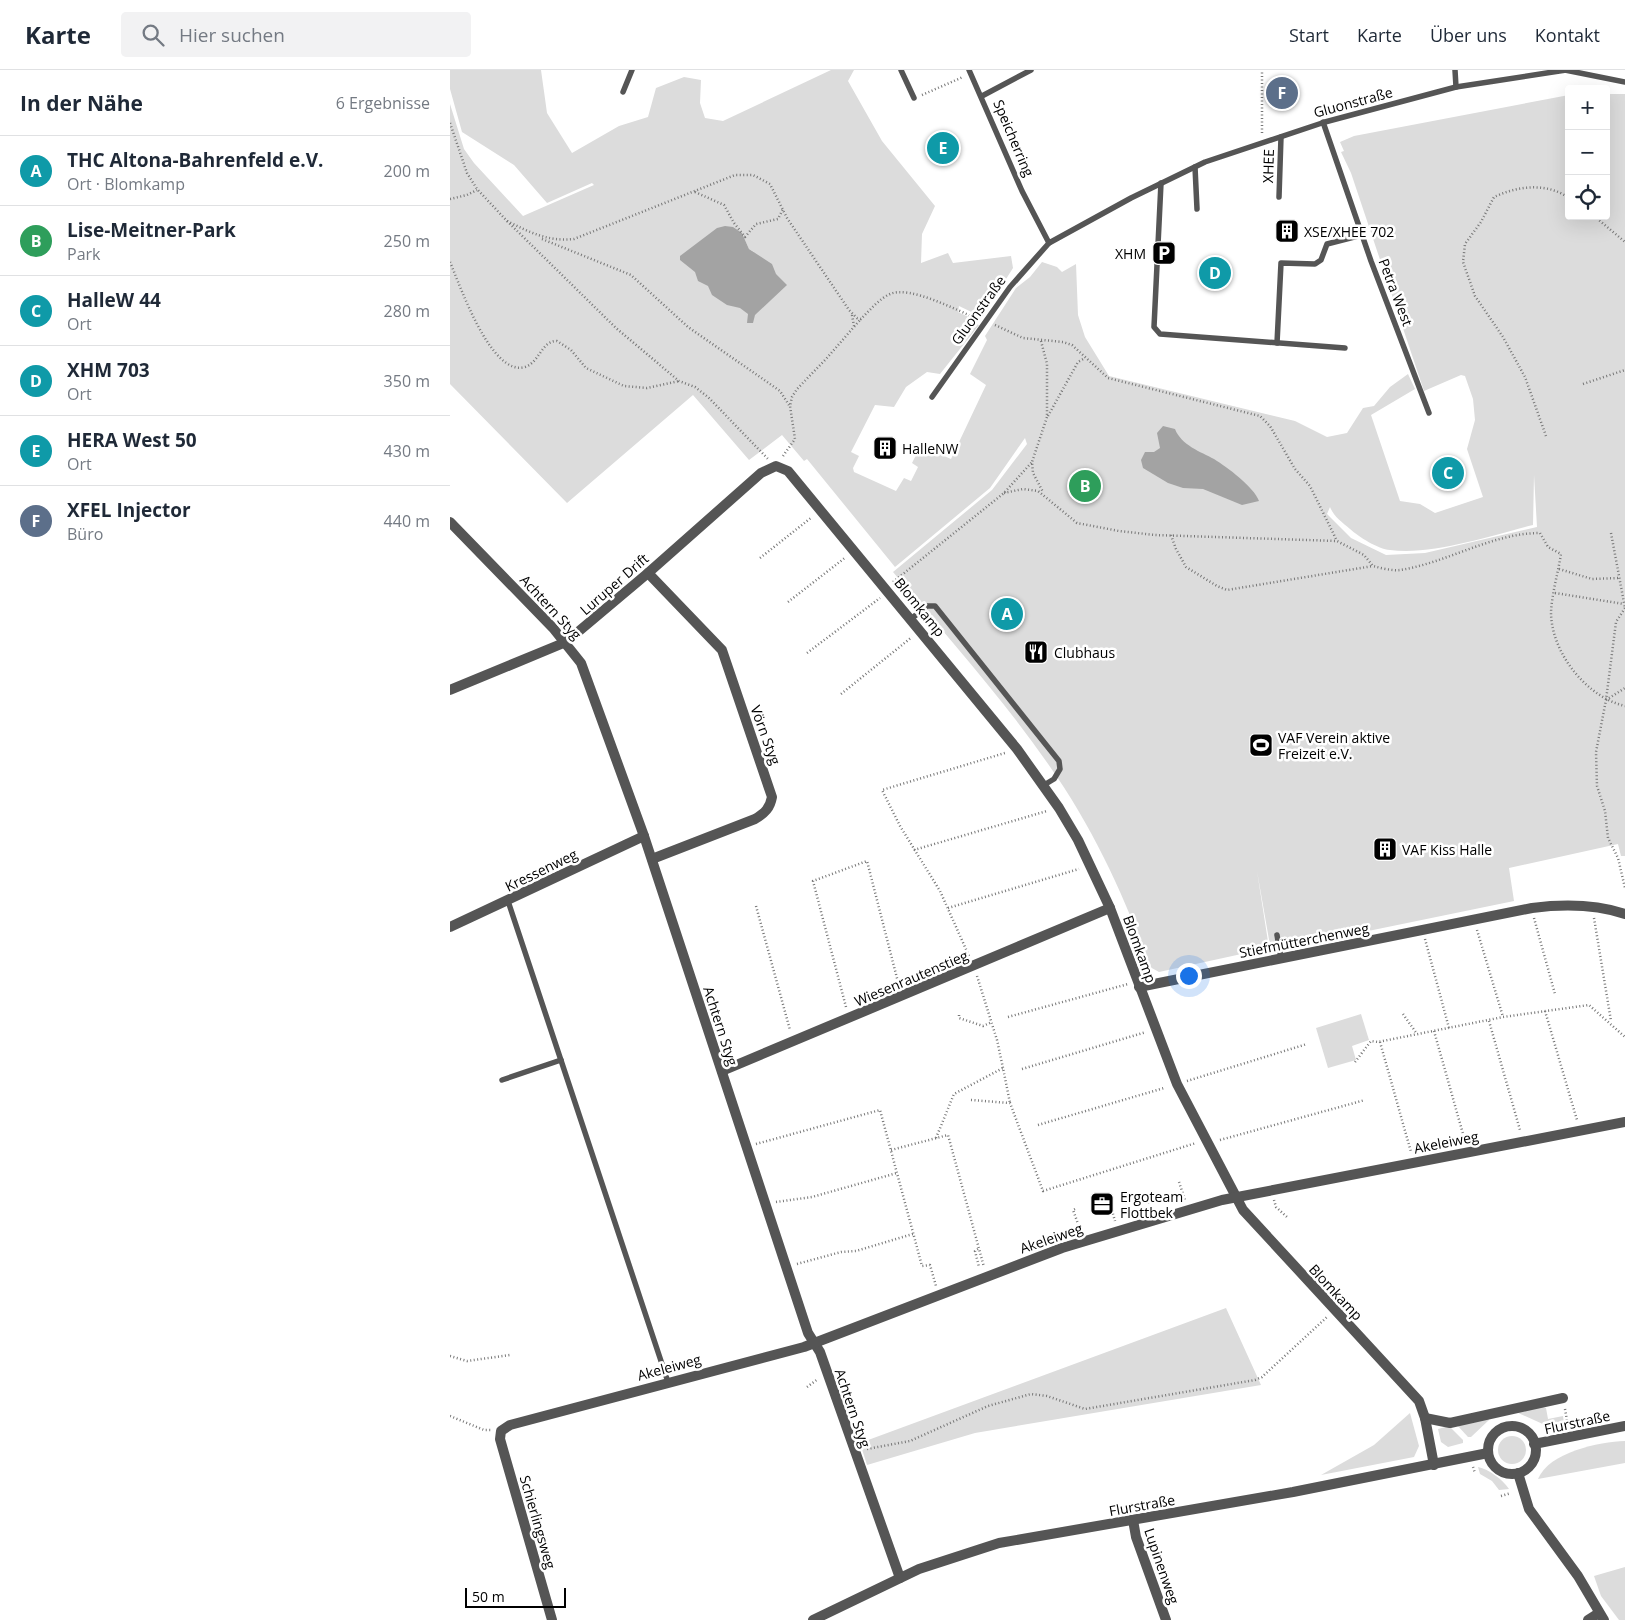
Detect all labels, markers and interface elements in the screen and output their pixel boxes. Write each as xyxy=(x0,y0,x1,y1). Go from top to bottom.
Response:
search box xyxy=(121,12,471,57)
text: Karte xyxy=(25,18,91,51)
icon: search xyxy=(139,21,167,49)
text: Hier suchen xyxy=(179,22,285,48)
text: Start xyxy=(1289,23,1329,47)
text: Karte xyxy=(1357,23,1402,47)
text: Über uns xyxy=(1430,23,1507,47)
text: Kontakt xyxy=(1535,23,1600,47)
pin: F xyxy=(1266,74,1298,112)
street label: Gluonstraße xyxy=(1311,82,1395,122)
map controls xyxy=(1565,85,1610,220)
button: + xyxy=(1565,85,1610,130)
text: In der Nähe xyxy=(20,89,143,117)
text: 6 Ergebnisse xyxy=(336,92,430,114)
street label: Speicherring xyxy=(989,97,1039,180)
pin: E xyxy=(927,129,959,167)
button: − xyxy=(1565,130,1610,175)
text: THC Altona-Bahrenfeld e.V. xyxy=(67,147,323,173)
street label: XHEE xyxy=(1258,149,1278,183)
text: A xyxy=(30,160,42,182)
text: 200 m xyxy=(384,160,430,182)
text: Ort · Blomkamp xyxy=(67,173,185,195)
button: locate xyxy=(1565,175,1610,220)
text: Lise-Meitner-Park xyxy=(67,217,236,243)
building icon: XSE/XHEE 702 xyxy=(1274,218,1300,244)
place label: XSE/XHEE 702 xyxy=(1304,222,1394,241)
text: B xyxy=(31,230,41,252)
text: 250 m xyxy=(384,230,430,252)
parking icon: XHM xyxy=(1151,240,1177,266)
text: Park xyxy=(67,243,100,265)
place label: XHM xyxy=(1115,244,1146,263)
pin: D xyxy=(1199,254,1231,292)
street label: Petra West xyxy=(1374,256,1418,328)
street label: Gluonstraße xyxy=(946,272,1010,348)
text: HalleW 44 xyxy=(67,287,161,313)
text: C xyxy=(31,300,41,322)
text: 280 m xyxy=(384,300,430,322)
text: Ort xyxy=(67,313,92,335)
text: XHM 703 xyxy=(67,357,150,383)
text: D xyxy=(30,370,42,392)
text: 350 m xyxy=(384,370,430,392)
text: Ort xyxy=(67,383,92,405)
text: HERA West 50 xyxy=(67,427,197,453)
building icon: HalleNW xyxy=(872,435,898,461)
place label: HalleNW xyxy=(902,439,959,458)
text: E xyxy=(32,440,40,462)
text: 430 m xyxy=(384,440,430,462)
text: Ort xyxy=(67,453,92,475)
pin: C xyxy=(1432,454,1464,492)
pin: B xyxy=(1069,467,1101,505)
text: XFEL Injector xyxy=(67,497,191,523)
text: F xyxy=(32,510,40,532)
text: 440 m xyxy=(384,510,430,532)
text: Büro xyxy=(67,523,103,545)
street label: Luruper Drift xyxy=(576,549,652,619)
street label: Achtern Styg xyxy=(516,570,586,644)
street label: Blomkamp xyxy=(890,574,950,640)
pin: A xyxy=(991,595,1023,633)
restaurant icon: Clubhaus xyxy=(1023,639,1049,665)
place label: Clubhaus xyxy=(1054,643,1115,662)
street label: Vörn Styg xyxy=(746,703,786,768)
place label: VAF Verein aktive Freizeit e.V. xyxy=(1278,728,1390,763)
sports icon: VAF Verein aktive Freizeit e.V. xyxy=(1248,732,1274,758)
building icon: VAF Kiss Halle xyxy=(1372,836,1398,862)
place label: VAF Kiss Halle xyxy=(1402,840,1492,859)
street label: Kressenweg xyxy=(502,844,581,896)
street label: Blomkamp xyxy=(1119,913,1161,985)
street label: Stiefmütterchenweg xyxy=(1237,918,1371,962)
street label: Wiesenrautenstieg xyxy=(851,945,971,1011)
your location xyxy=(1176,963,1202,989)
street label: Achtern Styg xyxy=(699,984,743,1068)
street label: Akeleiweg xyxy=(1412,1126,1480,1158)
place label: Ergoteam Flottbek xyxy=(1120,1187,1183,1222)
office icon: Ergoteam Flottbek xyxy=(1089,1191,1115,1217)
street label: Akeleiweg xyxy=(1017,1218,1085,1258)
street label: Blomkamp xyxy=(1305,1260,1367,1324)
street label: Akeleiweg xyxy=(635,1349,703,1385)
street label: Achtern Styg xyxy=(831,1366,875,1450)
street label: Flurstraße xyxy=(1542,1406,1612,1438)
street label: Schierlingsweg xyxy=(516,1473,561,1571)
street label: Flurstraße xyxy=(1107,1490,1177,1520)
street label: Lupinenweg xyxy=(1140,1525,1184,1607)
scale bar xyxy=(465,1585,566,1608)
text: 50 m xyxy=(472,1587,505,1606)

